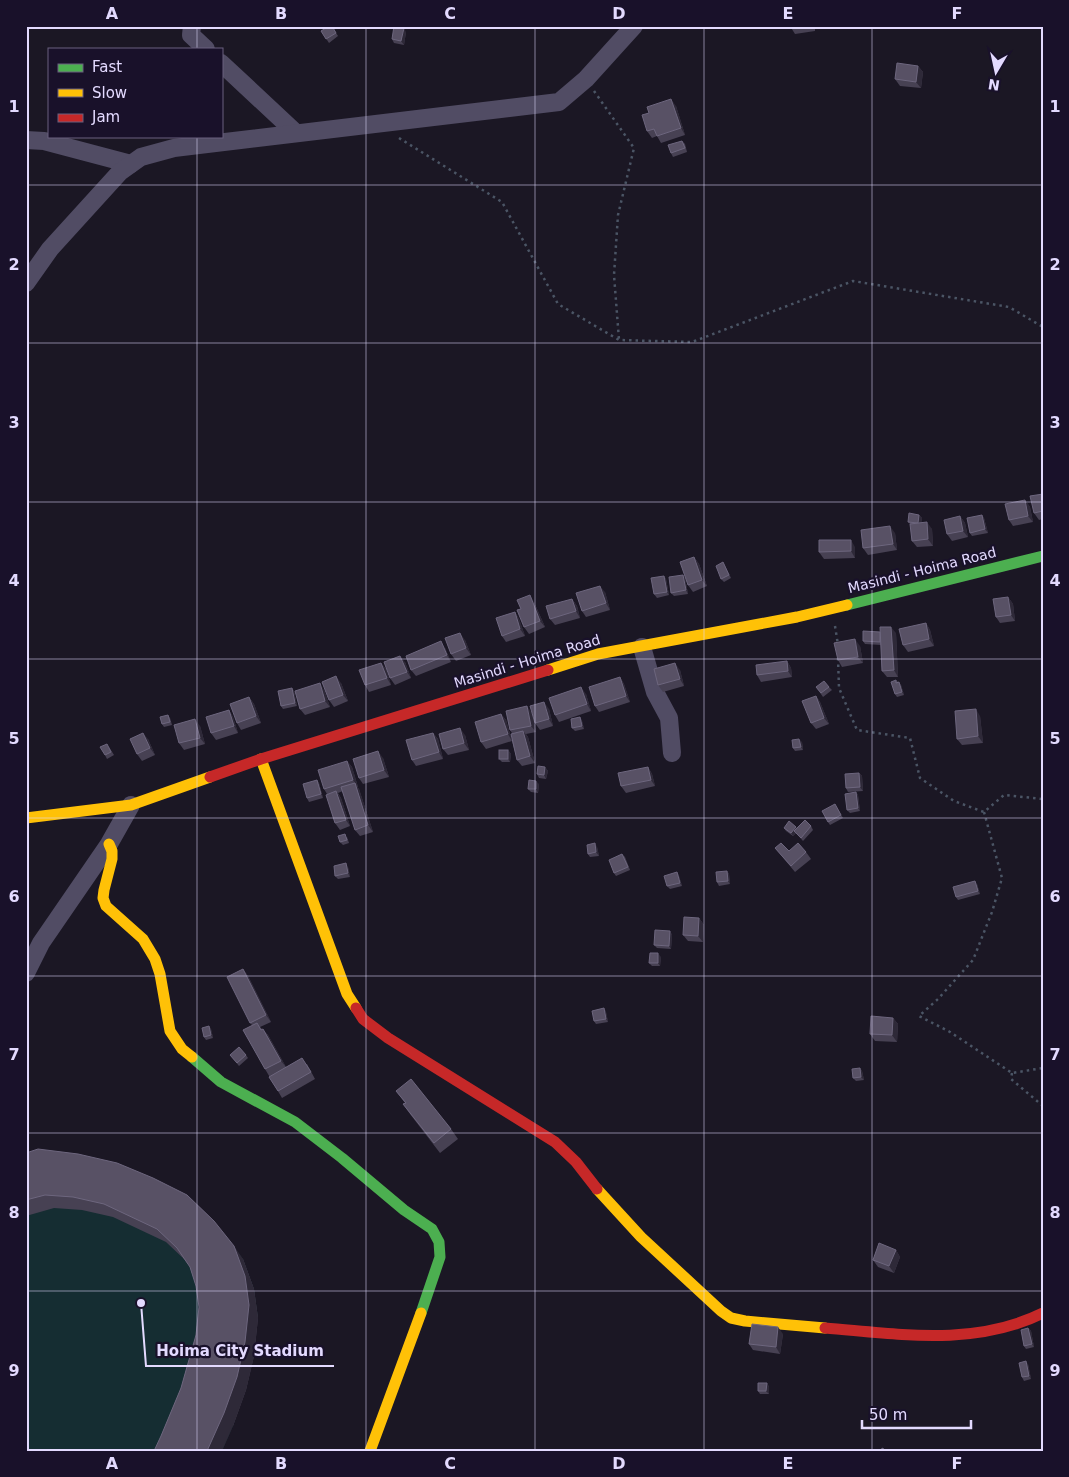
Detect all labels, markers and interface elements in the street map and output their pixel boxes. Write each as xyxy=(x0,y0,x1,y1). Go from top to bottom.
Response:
text: A xyxy=(106,4,119,23)
text: B xyxy=(275,4,287,23)
text: C xyxy=(444,4,456,23)
text: D xyxy=(612,4,626,23)
text: E xyxy=(783,4,793,23)
text: F xyxy=(952,4,962,23)
legend xyxy=(48,48,222,138)
north arrow xyxy=(972,48,1022,98)
text: Fast xyxy=(92,58,122,76)
text: N xyxy=(987,76,1001,94)
text: Slow xyxy=(92,84,127,102)
text: 1 xyxy=(8,97,20,116)
text: 1 xyxy=(1049,97,1061,116)
text: Jam xyxy=(91,108,120,126)
text: 2 xyxy=(8,255,20,274)
text: 2 xyxy=(1049,255,1061,274)
text: 3 xyxy=(8,413,20,432)
text: 3 xyxy=(1049,413,1061,432)
street label: Masindi - Hoima Road xyxy=(846,544,998,596)
text: 4 xyxy=(8,571,20,590)
text: 4 xyxy=(1049,571,1061,590)
street label: Masindi - Hoima Road xyxy=(452,631,602,691)
text: 5 xyxy=(8,729,20,748)
text: 5 xyxy=(1049,729,1061,748)
text: 6 xyxy=(8,887,20,906)
text: 6 xyxy=(1049,887,1061,906)
text: 7 xyxy=(8,1045,20,1064)
text: 7 xyxy=(1049,1045,1061,1064)
text: 8 xyxy=(8,1203,20,1222)
text: 8 xyxy=(1049,1203,1061,1222)
callout: Hoima City Stadium xyxy=(146,1336,334,1366)
text: Hoima City Stadium xyxy=(156,1342,324,1360)
text: 9 xyxy=(8,1361,20,1380)
text: 9 xyxy=(1049,1361,1061,1380)
scale bar xyxy=(862,1397,970,1429)
text: 50 m xyxy=(869,1406,907,1424)
text: A xyxy=(106,1454,119,1473)
text: B xyxy=(275,1454,287,1473)
text: C xyxy=(444,1454,456,1473)
text: D xyxy=(612,1454,626,1473)
text: E xyxy=(783,1454,793,1473)
text: F xyxy=(952,1454,962,1473)

